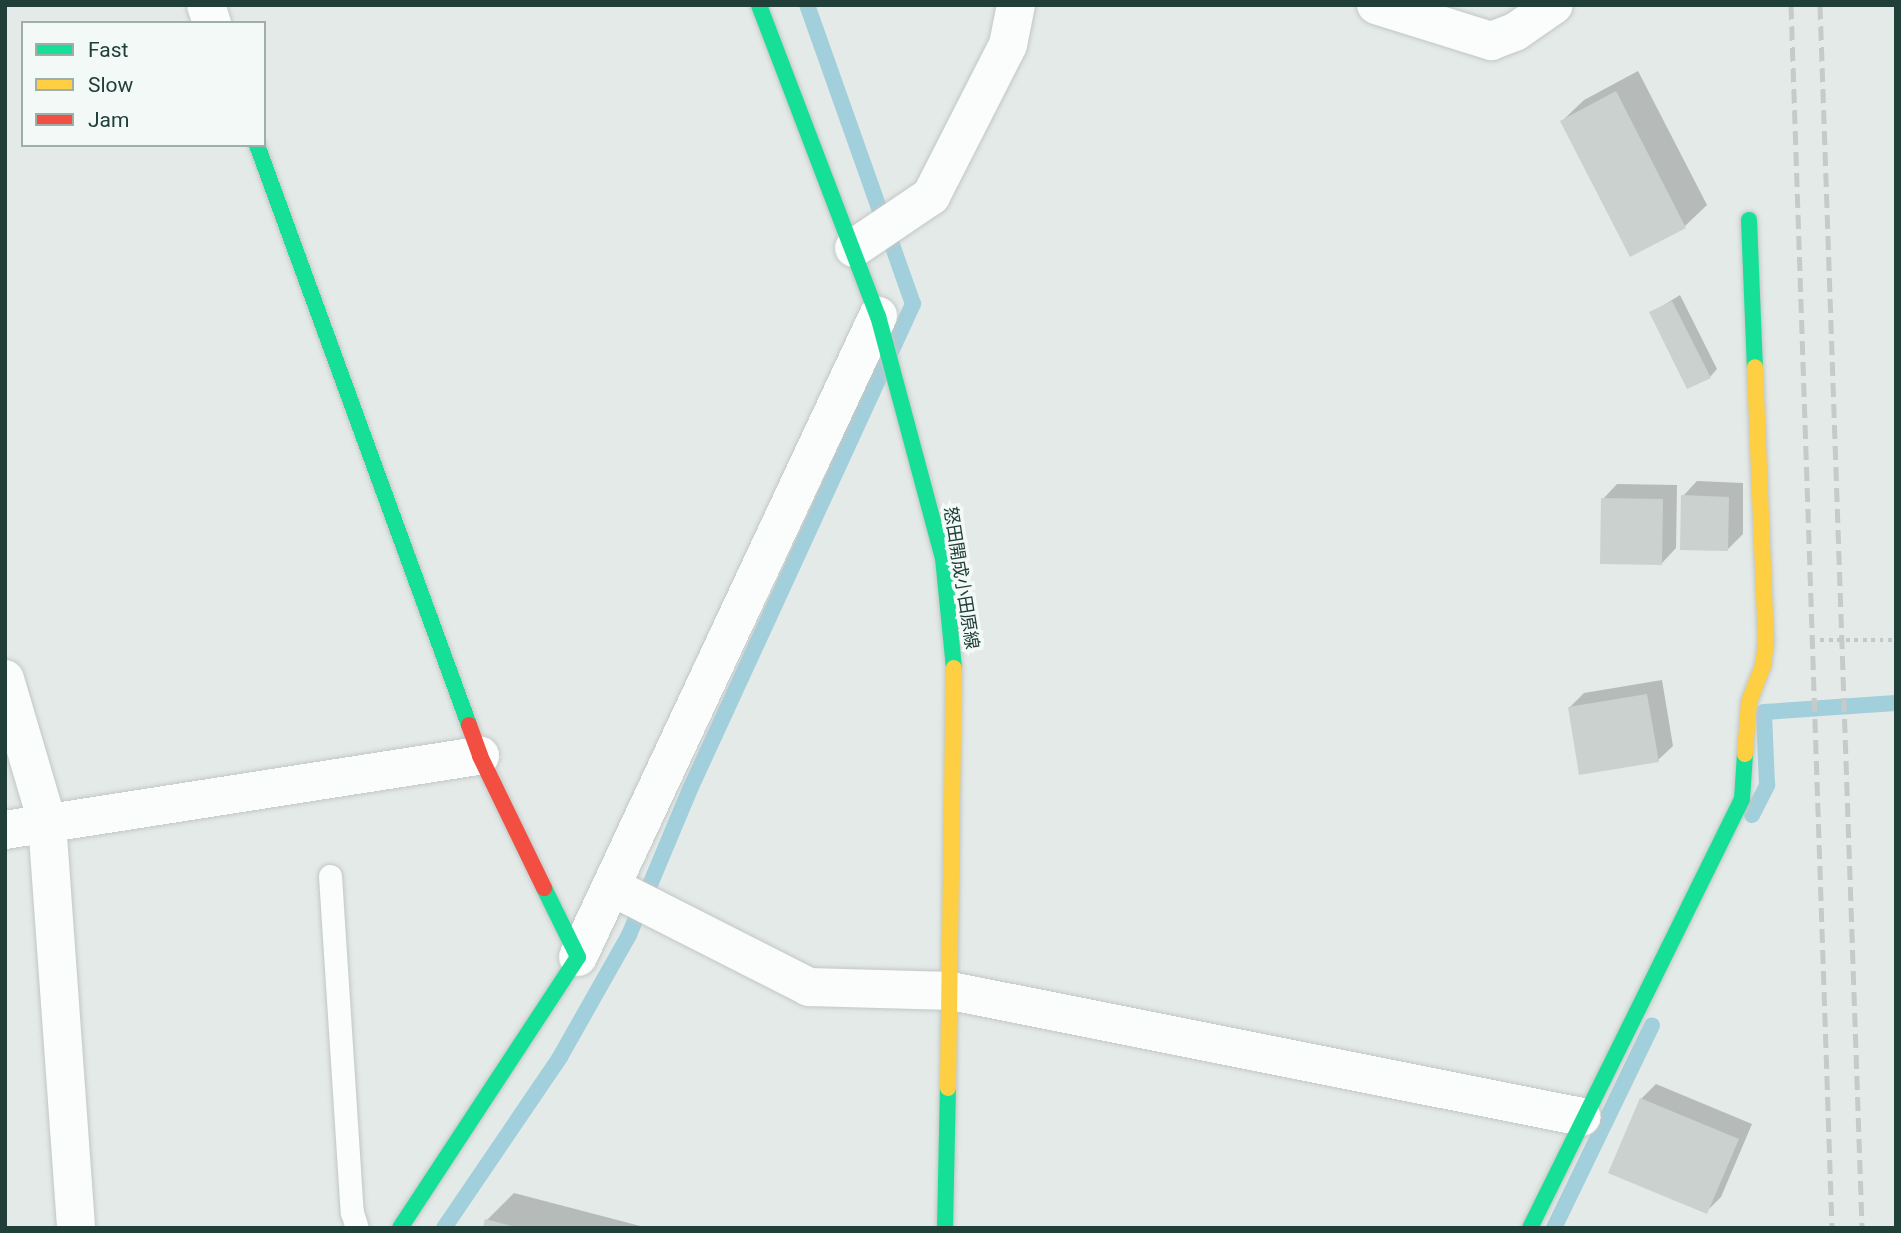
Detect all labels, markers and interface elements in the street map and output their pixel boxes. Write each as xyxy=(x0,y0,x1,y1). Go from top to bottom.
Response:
legend xyxy=(21,21,266,147)
text: Fast xyxy=(88,38,128,62)
text: Slow xyxy=(88,73,133,97)
text: Jam xyxy=(88,108,129,132)
street label: 怒田開成小田原線 xyxy=(939,505,983,651)

